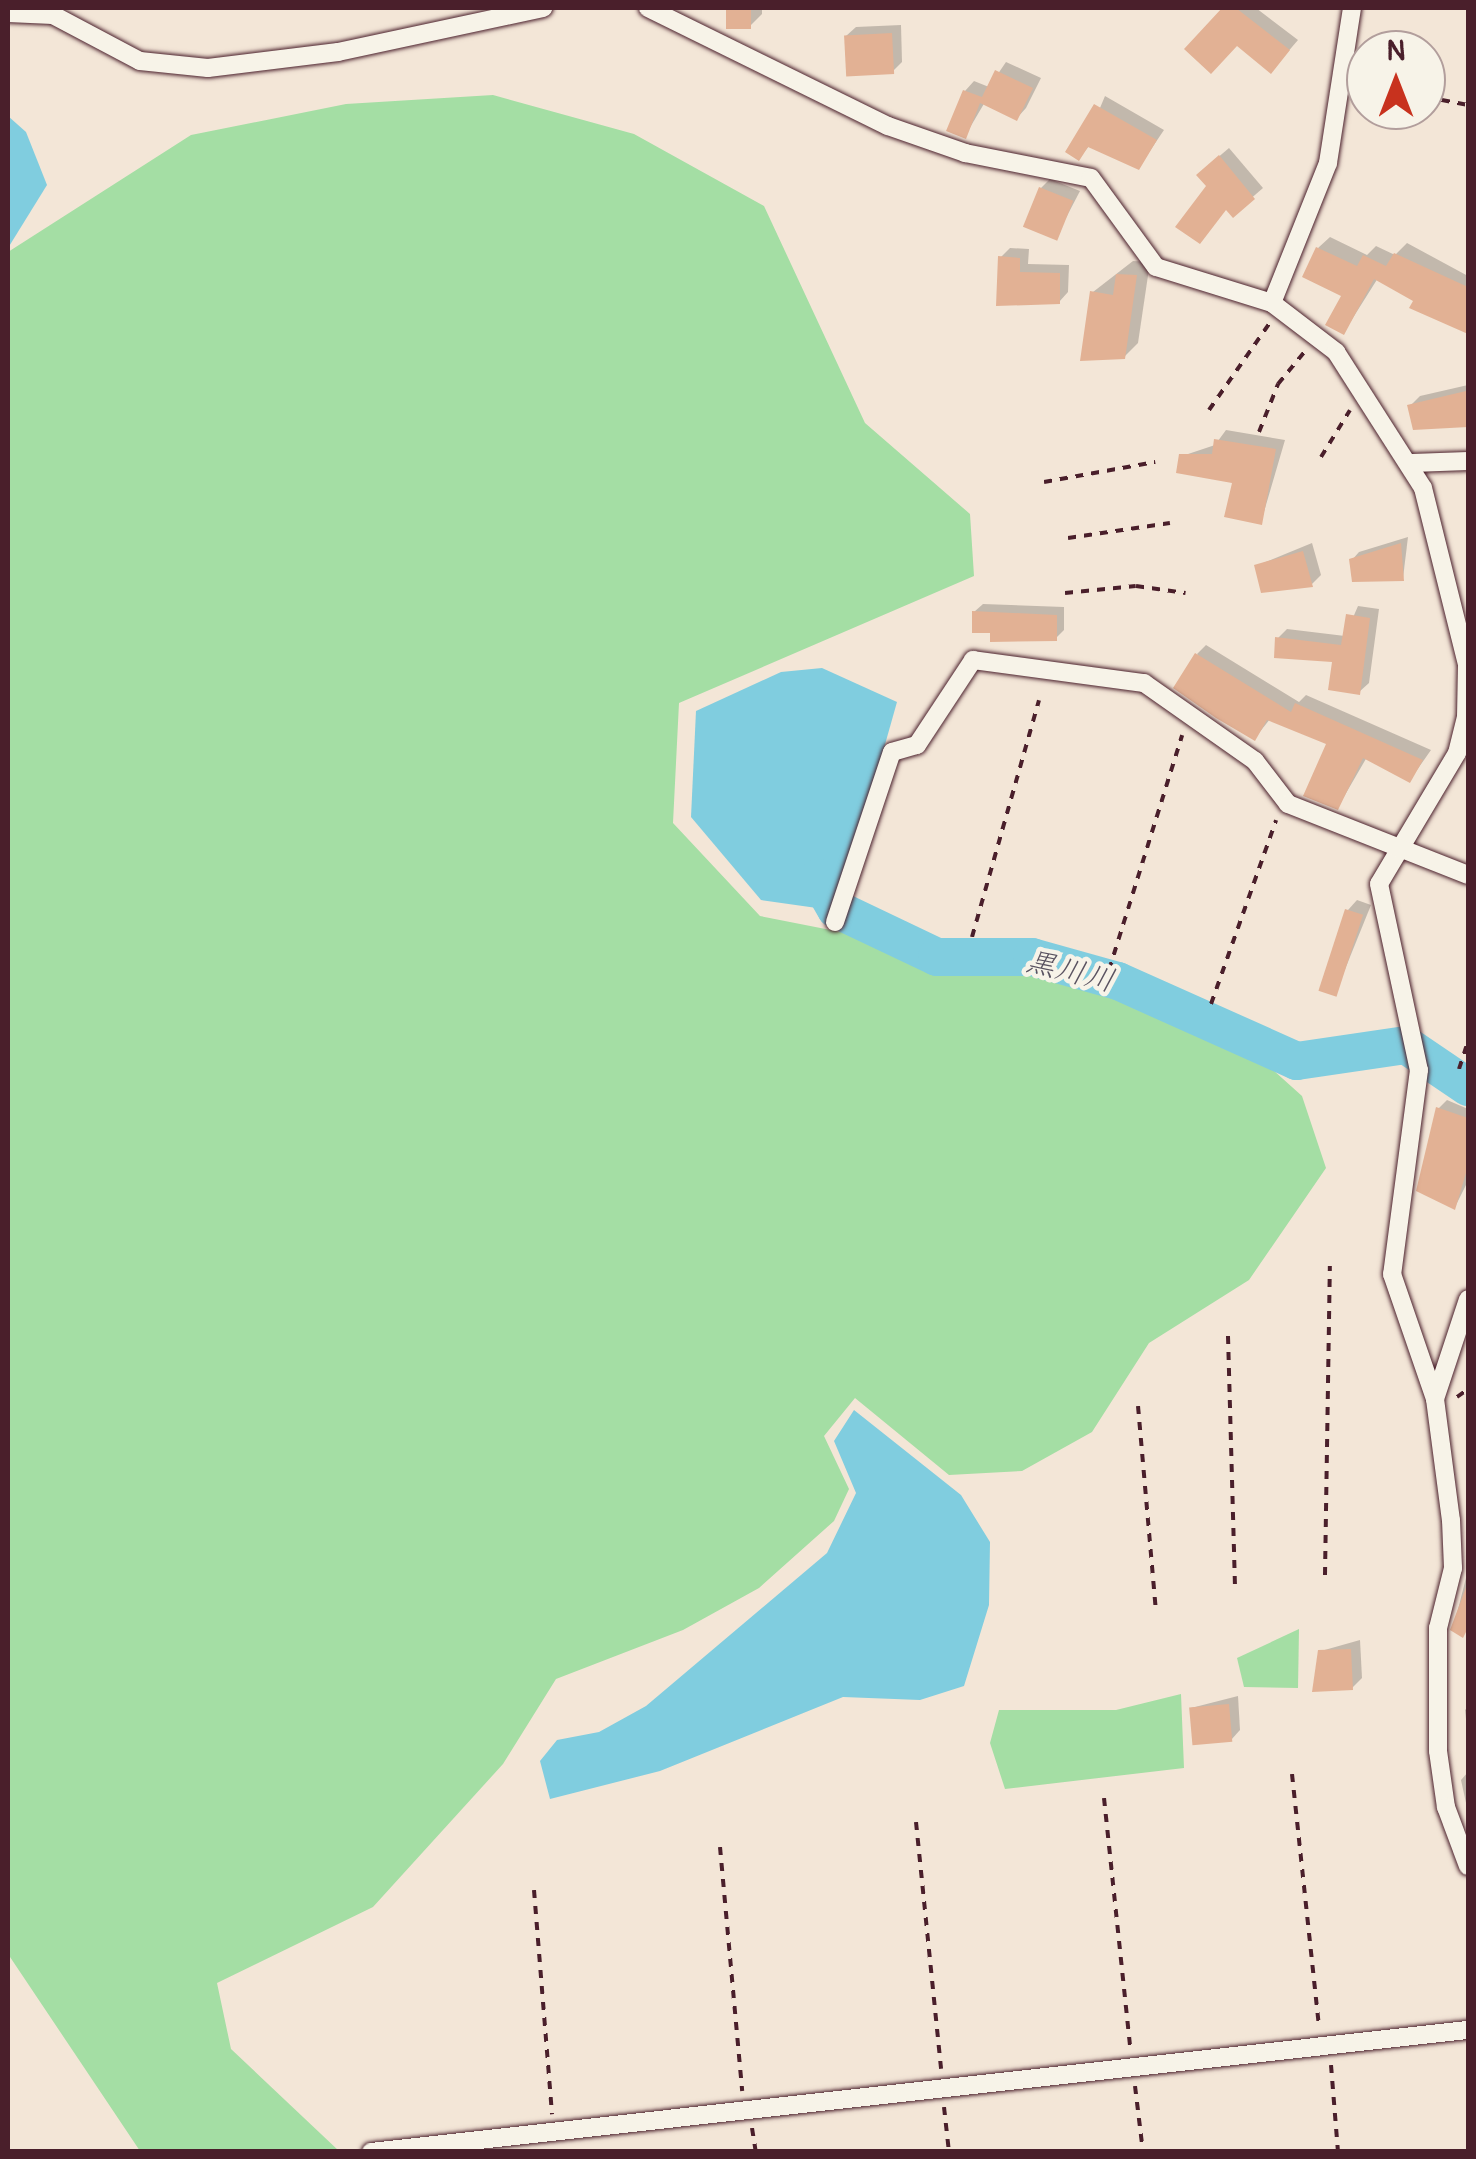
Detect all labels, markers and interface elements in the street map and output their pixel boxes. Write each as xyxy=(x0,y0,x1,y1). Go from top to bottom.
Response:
north arrow xyxy=(1346,30,1446,130)
text: N xyxy=(1387,34,1405,69)
water label: 黒川川 xyxy=(1022,944,1118,1000)

